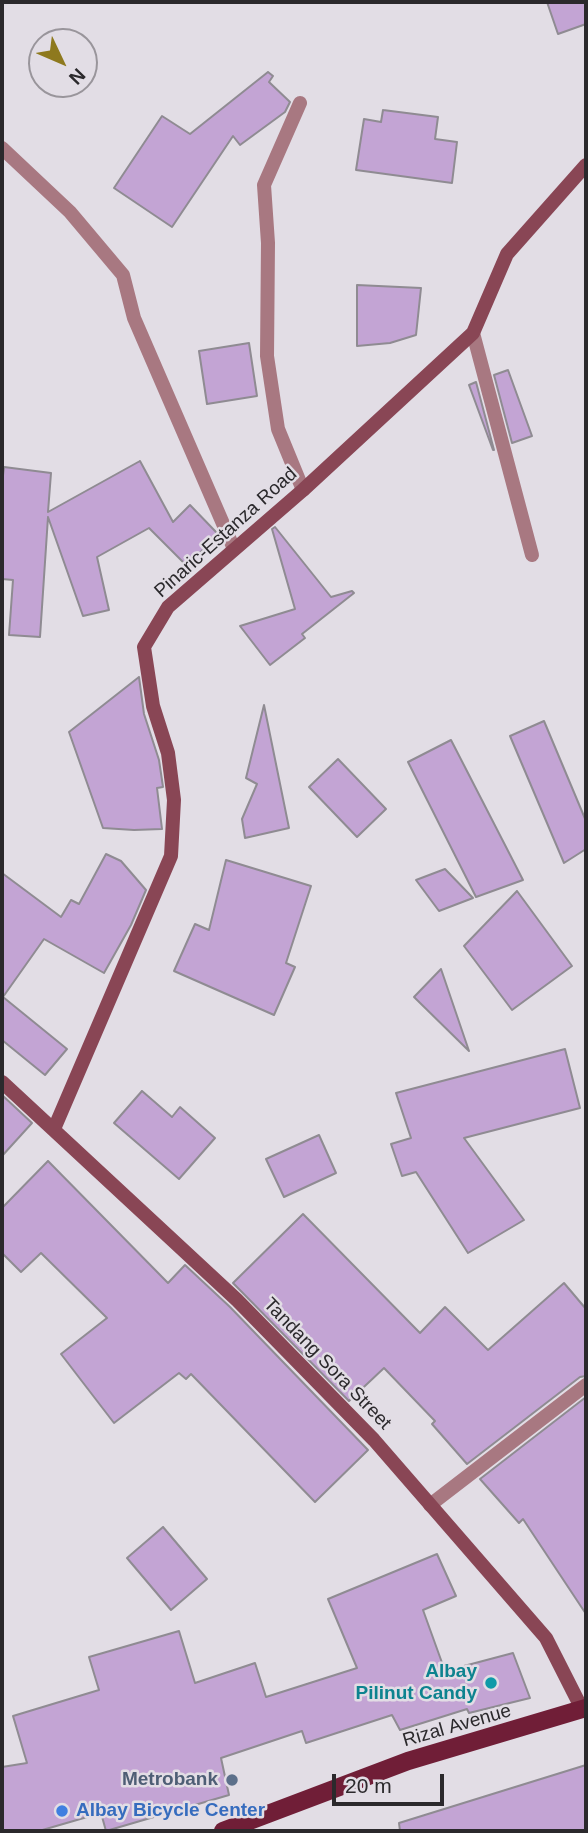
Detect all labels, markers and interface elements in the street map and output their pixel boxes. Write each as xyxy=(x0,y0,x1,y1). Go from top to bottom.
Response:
north arrow xyxy=(28,28,98,98)
text: N xyxy=(65,64,89,89)
street label: Pinaric-Estanza Road xyxy=(150,463,302,603)
street label: Tandang Sora Street xyxy=(258,1293,396,1435)
place label: Albay Pilinut Candy xyxy=(356,1661,477,1705)
marker: Albay Pilinut Candy xyxy=(483,1675,499,1691)
street label: Rizal Avenue xyxy=(400,1700,514,1752)
scale bar xyxy=(336,1759,448,1803)
place label: Metrobank xyxy=(122,1769,218,1791)
marker: Metrobank xyxy=(224,1772,240,1788)
text: 20 m xyxy=(345,1774,392,1797)
place label: Albay Bicycle Center xyxy=(76,1800,265,1822)
marker: Albay Bicycle Center xyxy=(54,1803,70,1819)

